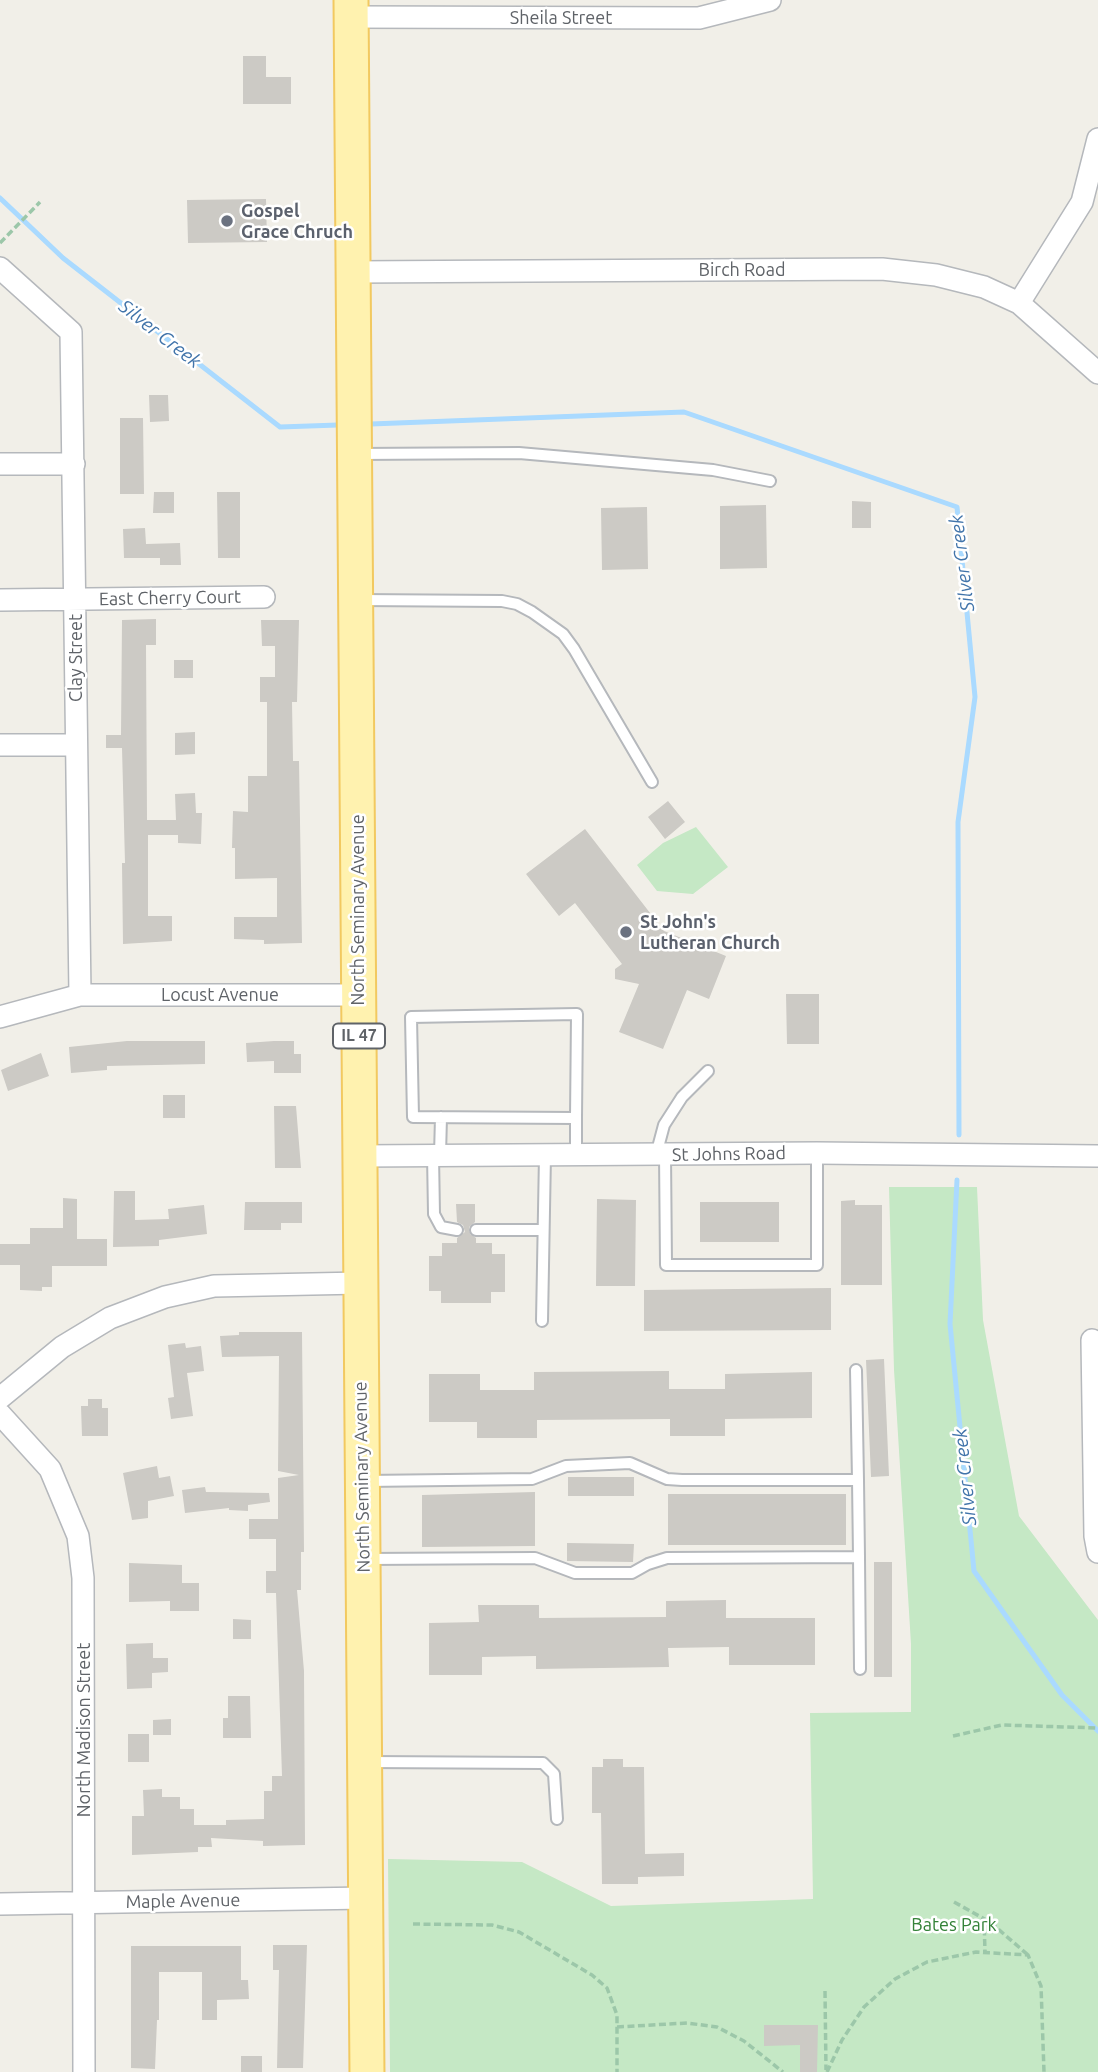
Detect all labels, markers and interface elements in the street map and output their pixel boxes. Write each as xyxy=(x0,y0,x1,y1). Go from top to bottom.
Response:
street label: Sheila Street xyxy=(510,7,612,29)
place label: Gospel Grace Chruch xyxy=(241,200,353,242)
marker: Gospel Grace Chruch xyxy=(219,213,235,229)
street label: Birch Road xyxy=(699,259,785,281)
water label: Silver Creek xyxy=(114,295,206,373)
water label: Silver Creek xyxy=(945,513,979,613)
street label: East Cherry Court xyxy=(99,586,241,610)
street label: Clay Street xyxy=(65,614,87,702)
street label: North Seminary Avenue xyxy=(347,814,369,1006)
place label: St John's Lutheran Church xyxy=(640,911,780,954)
marker: St John's Lutheran Church xyxy=(618,924,634,940)
street label: Locust Avenue xyxy=(161,984,279,1006)
road number: IL 47 xyxy=(333,1024,385,1048)
street label: St Johns Road xyxy=(672,1142,786,1166)
street label: North Seminary Avenue xyxy=(350,1381,374,1573)
water label: Silver Creek xyxy=(949,1427,981,1527)
street label: North Madison Street xyxy=(73,1643,95,1817)
street label: Maple Avenue xyxy=(125,1889,241,1913)
park label: Bates Park xyxy=(911,1914,997,1936)

